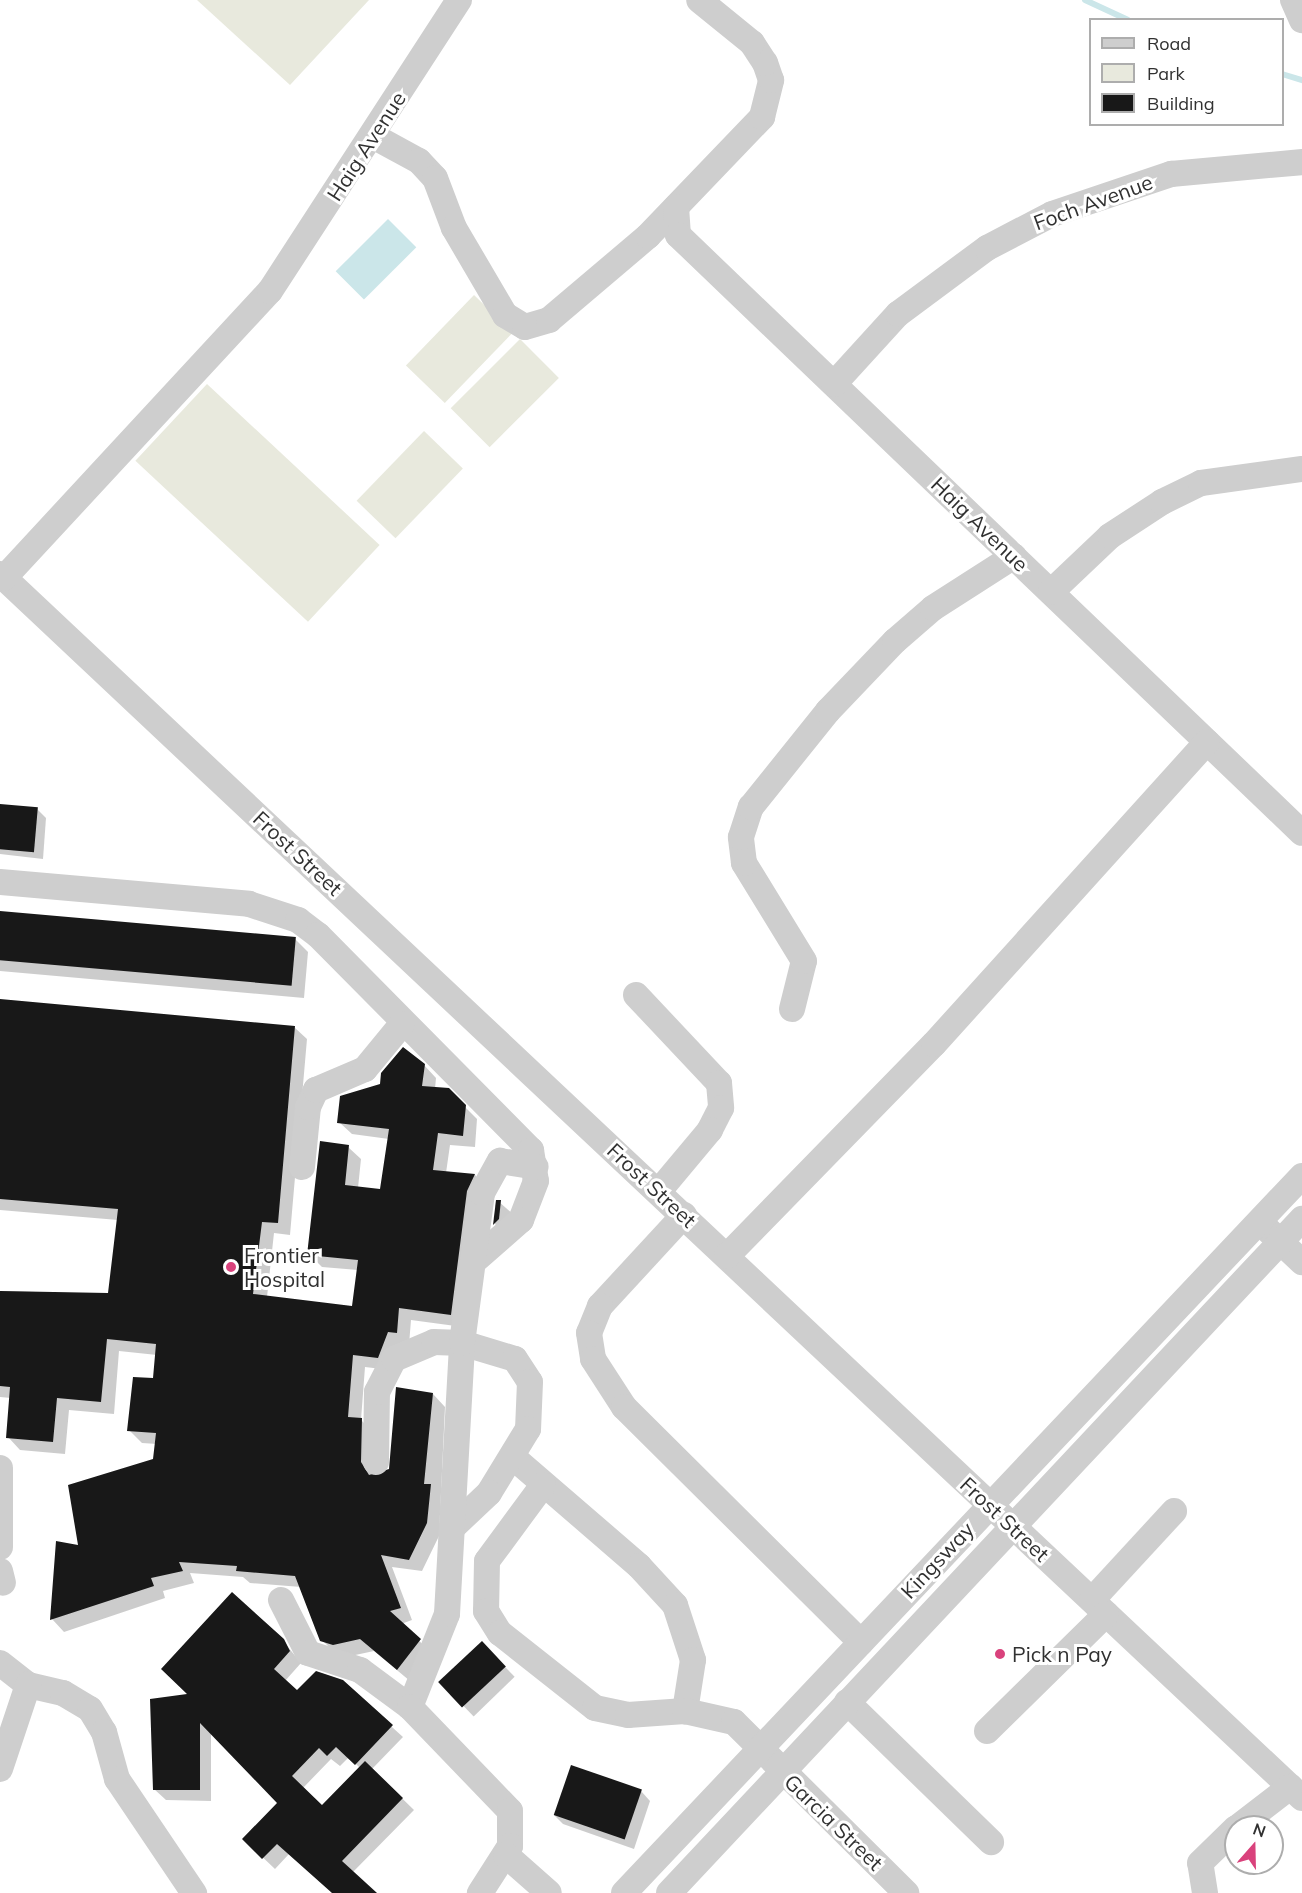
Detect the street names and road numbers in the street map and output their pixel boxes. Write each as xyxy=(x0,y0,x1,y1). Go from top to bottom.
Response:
street label: Haig Avenue xyxy=(321,87,411,205)
street label: Foch Avenue xyxy=(1030,169,1156,235)
street label: Haig Avenue xyxy=(926,472,1034,576)
street label: Frost Street xyxy=(248,805,348,901)
street label: Frost Street xyxy=(602,1137,702,1233)
street label: Frost Street xyxy=(955,1471,1055,1567)
street label: Kingsway xyxy=(895,1517,979,1603)
street label: Garcia Street xyxy=(780,1769,888,1875)

